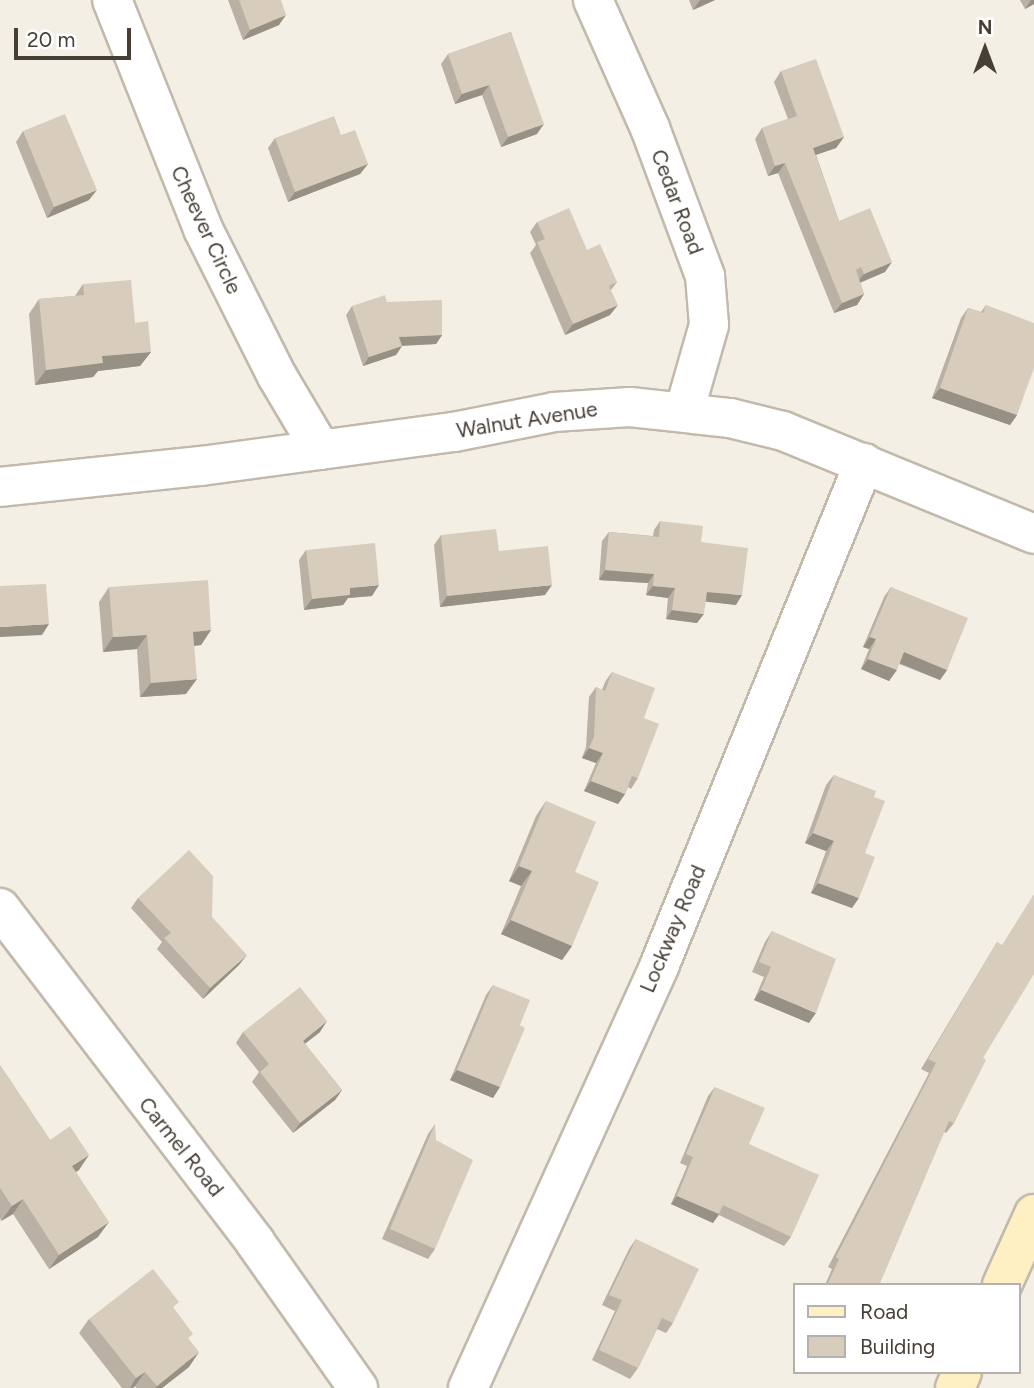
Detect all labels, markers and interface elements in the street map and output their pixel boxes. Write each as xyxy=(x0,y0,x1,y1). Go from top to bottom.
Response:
scale bar xyxy=(18,14,135,58)
north arrow xyxy=(950,14,1020,84)
text: N xyxy=(978,16,992,39)
text: 20 m xyxy=(27,27,75,52)
street label: Cedar Road xyxy=(645,146,709,258)
street label: Cheever Circle xyxy=(165,162,247,298)
street label: Walnut Avenue xyxy=(455,396,599,444)
street label: Lockway Road xyxy=(635,861,711,997)
street label: Carmel Road xyxy=(133,1092,229,1202)
legend xyxy=(792,1283,1020,1374)
text: Road xyxy=(860,1299,908,1324)
text: Building xyxy=(860,1334,935,1359)

